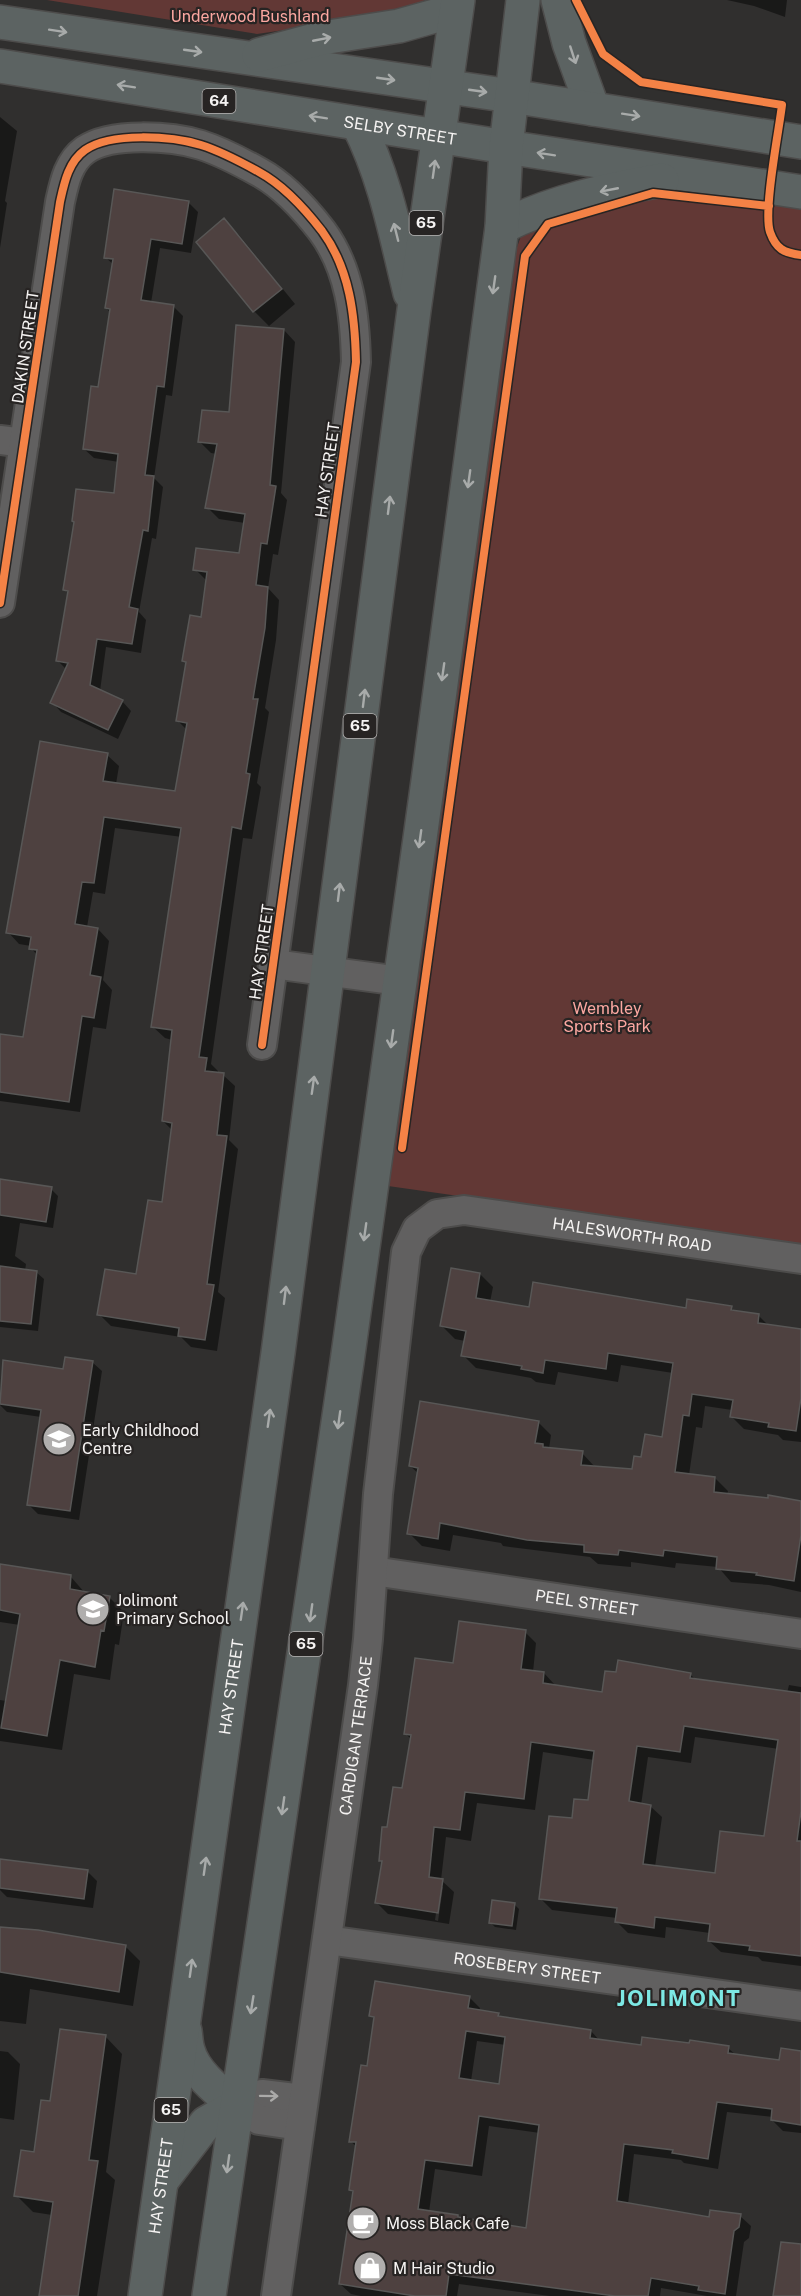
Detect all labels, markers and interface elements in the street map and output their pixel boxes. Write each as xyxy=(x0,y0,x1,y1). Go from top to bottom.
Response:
park label: Underwood Bushland xyxy=(170,7,330,26)
one-way arrow xyxy=(47,25,67,36)
one-way arrow xyxy=(312,33,332,44)
one-way arrow xyxy=(183,45,203,56)
one-way arrow xyxy=(568,45,579,64)
one-way arrow xyxy=(376,73,396,84)
one-way arrow xyxy=(117,80,136,91)
one-way arrow xyxy=(468,86,488,97)
road number: 64 xyxy=(202,89,236,113)
one-way arrow xyxy=(621,110,640,121)
one-way arrow xyxy=(309,112,329,123)
street label: SELBY STREET xyxy=(342,112,458,149)
one-way arrow xyxy=(537,148,557,159)
one-way arrow xyxy=(428,159,439,179)
one-way arrow xyxy=(600,185,620,196)
road number: 65 xyxy=(410,211,442,235)
one-way arrow xyxy=(389,223,401,242)
one-way arrow xyxy=(489,275,500,295)
street label: DAKIN STREET xyxy=(8,289,43,405)
street label: HAY STREET xyxy=(311,421,344,519)
one-way arrow xyxy=(463,468,474,488)
one-way arrow xyxy=(384,496,395,515)
one-way arrow xyxy=(437,661,448,681)
one-way arrow xyxy=(359,689,370,709)
road number: 65 xyxy=(344,714,376,738)
one-way arrow xyxy=(415,829,426,849)
one-way arrow xyxy=(333,882,344,902)
street label: HAY STREET xyxy=(245,903,278,1001)
park label: Wembley Sports Park xyxy=(563,999,651,1036)
one-way arrow xyxy=(386,1029,397,1048)
one-way arrow xyxy=(308,1076,319,1095)
street label: HALESWORTH ROAD xyxy=(551,1214,713,1256)
one-way arrow xyxy=(359,1222,370,1242)
one-way arrow xyxy=(280,1285,291,1305)
one-way arrow xyxy=(263,1408,274,1428)
one-way arrow xyxy=(333,1409,344,1429)
school or university icon: Early Childhood Centre xyxy=(41,1421,77,1457)
place label: Early Childhood Centre xyxy=(82,1421,199,1458)
street label: PEEL STREET xyxy=(534,1586,640,1620)
school or university icon: Jolimont Primary School xyxy=(75,1591,111,1627)
place label: Jolimont Primary School xyxy=(116,1591,230,1628)
one-way arrow xyxy=(236,1602,247,1621)
one-way arrow xyxy=(305,1602,316,1622)
road number: 65 xyxy=(290,1632,322,1656)
street label: HAY STREET xyxy=(215,1638,248,1736)
street label: CARDIGAN TERRACE xyxy=(336,1655,376,1817)
one-way arrow xyxy=(277,1795,288,1815)
one-way arrow xyxy=(200,1857,211,1877)
street label: ROSEBERY STREET xyxy=(452,1949,602,1988)
one-way arrow xyxy=(185,1958,196,1978)
district label: JOLIMONT xyxy=(617,1985,741,2011)
one-way arrow xyxy=(246,1995,257,2014)
one-way arrow xyxy=(258,2090,278,2102)
road number: 65 xyxy=(154,2098,188,2122)
street label: HAY STREET xyxy=(145,2137,177,2235)
one-way arrow xyxy=(222,2153,233,2173)
cafe icon: Moss Black Cafe xyxy=(345,2205,381,2241)
place label: Moss Black Cafe xyxy=(386,2214,510,2233)
shop icon: M Hair Studio xyxy=(352,2250,388,2286)
place label: M Hair Studio xyxy=(393,2259,495,2278)

